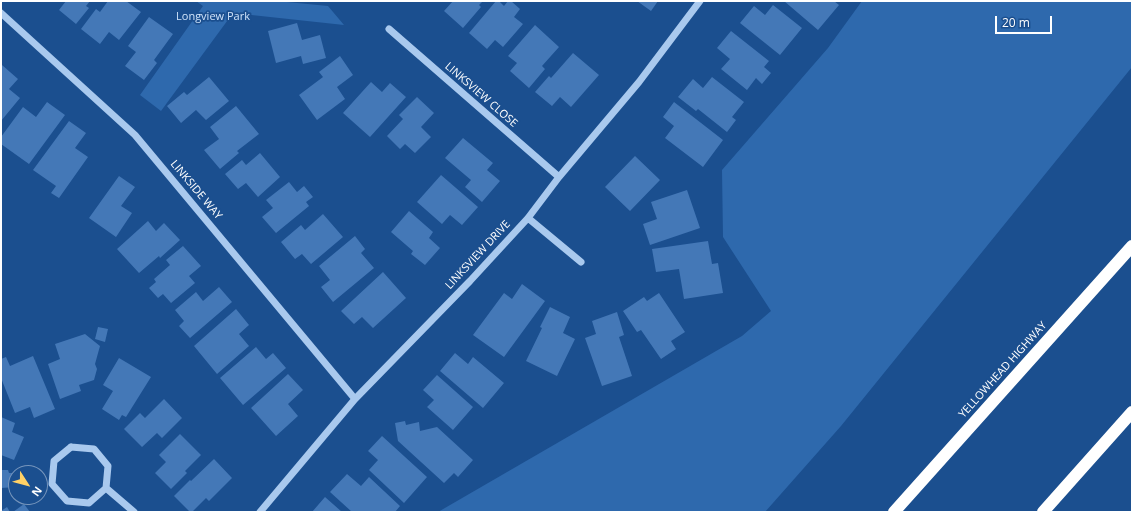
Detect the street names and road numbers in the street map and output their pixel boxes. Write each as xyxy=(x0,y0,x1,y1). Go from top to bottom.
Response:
street label: LINKSVIEW CLOSE xyxy=(442,60,520,130)
street label: LINKSIDE WAY xyxy=(167,158,225,222)
street label: LINKSVIEW DRIVE xyxy=(443,218,513,292)
street label: YELLOWHEAD HIGHWAY xyxy=(956,319,1050,421)

